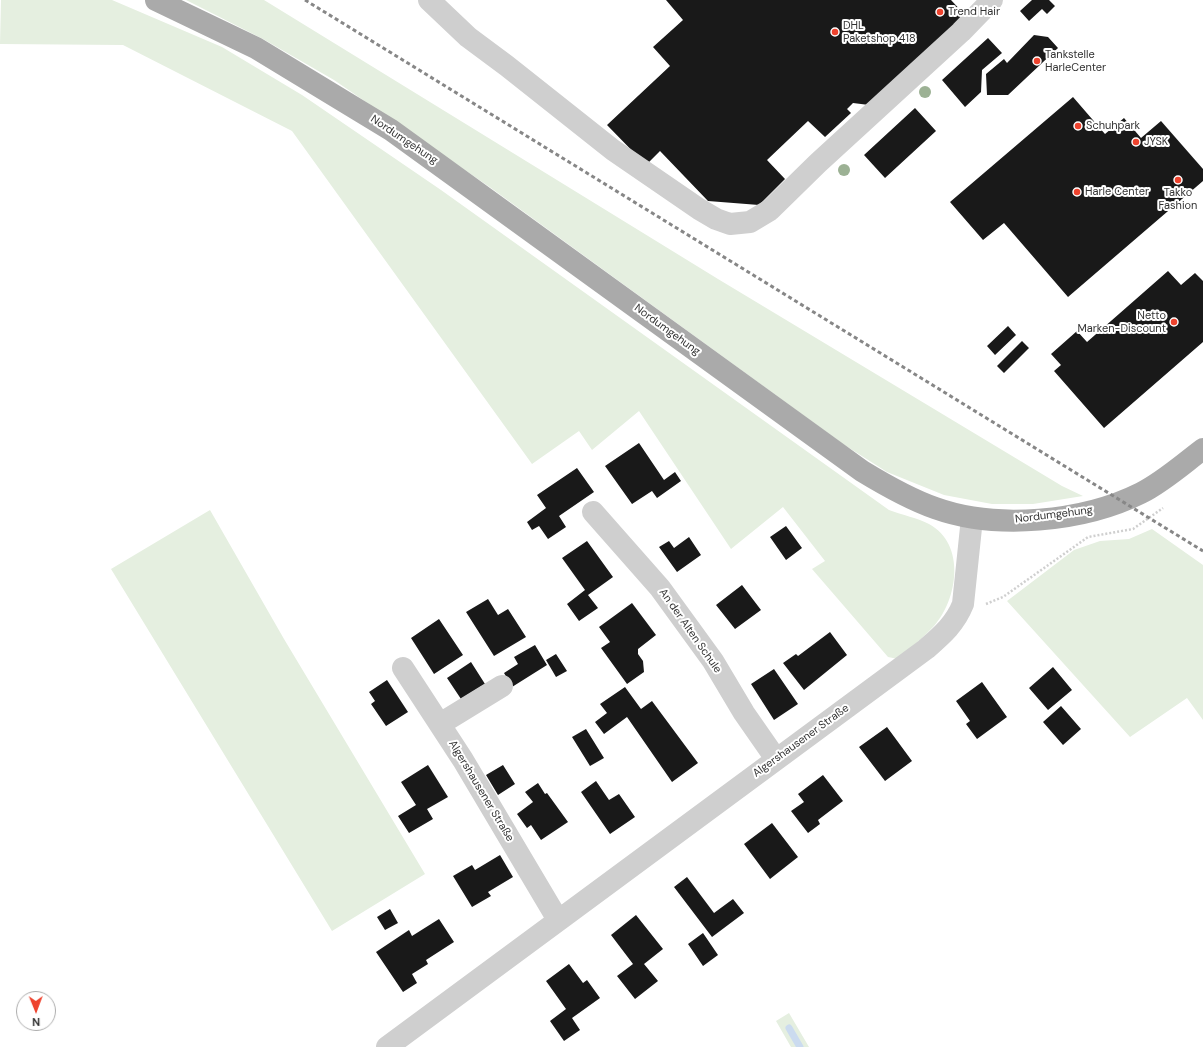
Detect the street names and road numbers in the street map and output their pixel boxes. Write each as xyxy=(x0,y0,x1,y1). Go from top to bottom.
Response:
street label: Nordumgehung xyxy=(368,113,440,167)
street label: Nordumgehung xyxy=(631,302,703,358)
street label: Nordumgehung xyxy=(1014,504,1094,526)
street label: An der Alten Schule xyxy=(656,586,724,676)
street label: Algershausener Straße xyxy=(750,702,852,780)
street label: Algershausener Straße xyxy=(446,738,516,844)

